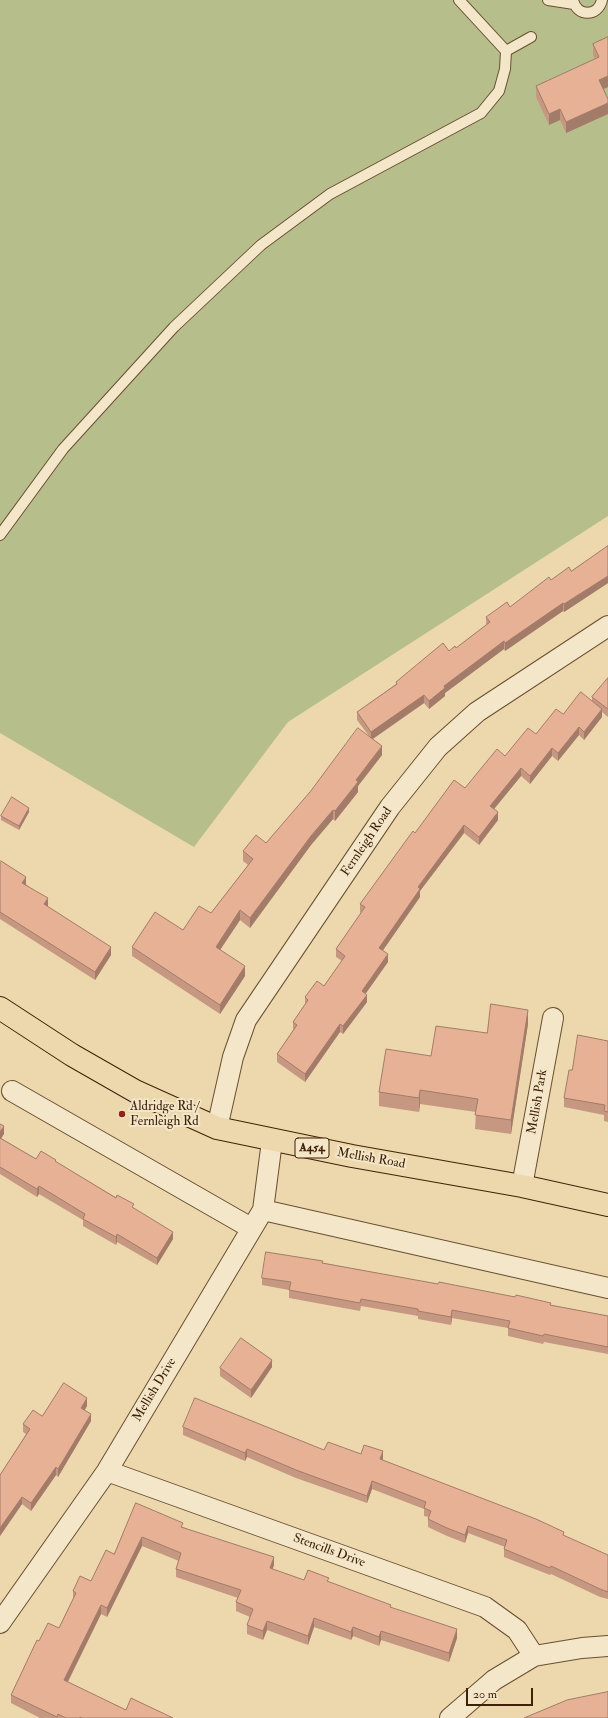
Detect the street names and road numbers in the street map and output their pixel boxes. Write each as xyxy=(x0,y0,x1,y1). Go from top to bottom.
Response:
street label: Fernleigh Road xyxy=(338,804,396,880)
street label: Mellish Park xyxy=(525,1068,551,1136)
road number: A454 xyxy=(295,1138,329,1158)
street label: Mellish Road xyxy=(336,1145,406,1173)
street label: Mellish Drive xyxy=(130,1355,180,1425)
street label: Stencills Drive xyxy=(291,1531,367,1571)

